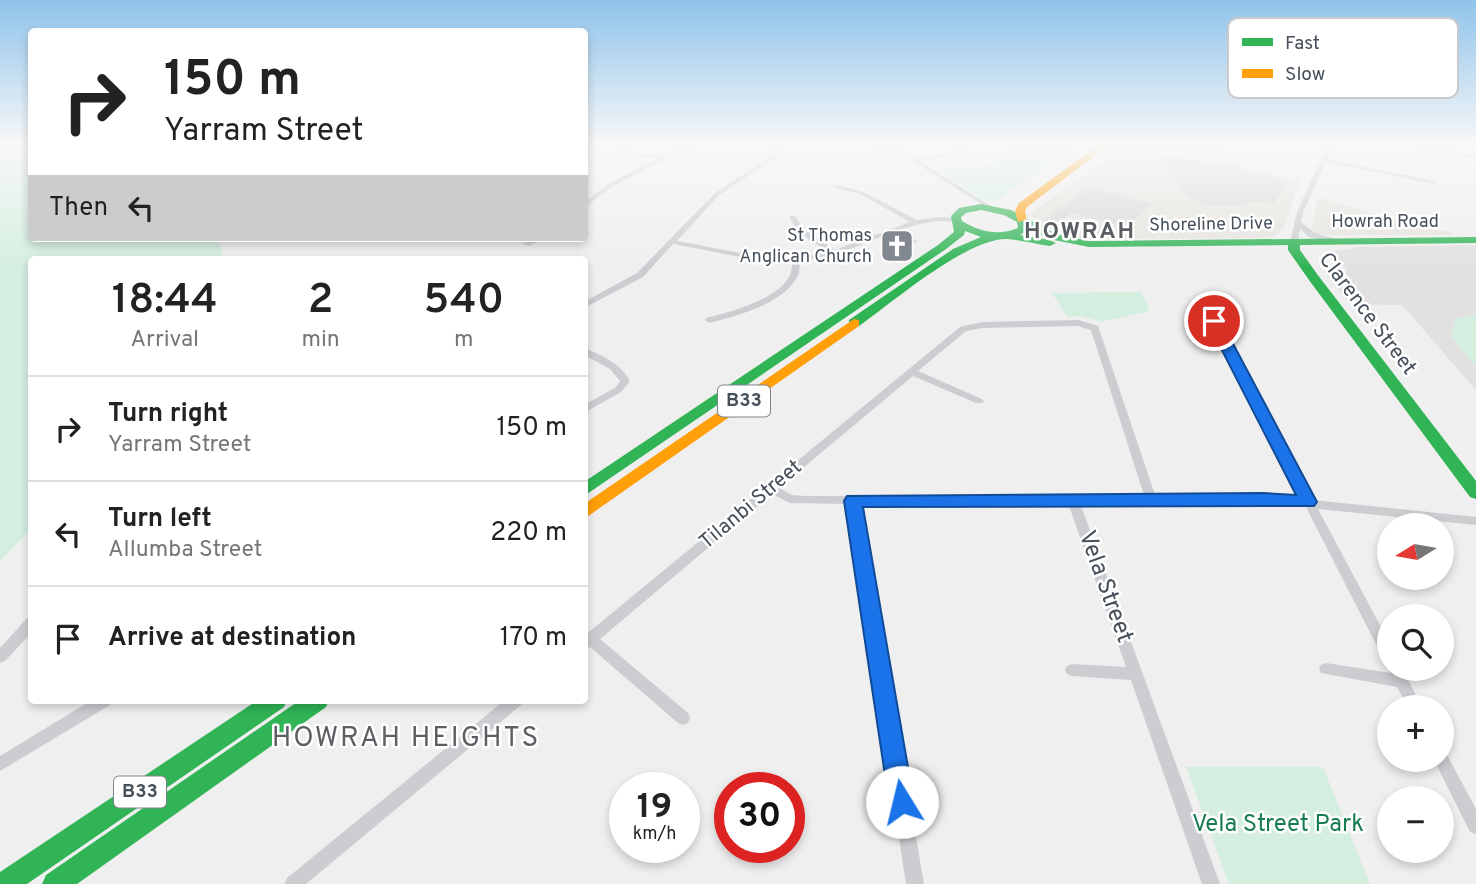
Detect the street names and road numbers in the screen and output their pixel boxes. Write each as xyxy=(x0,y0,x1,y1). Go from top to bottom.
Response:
street label: Howrah Road xyxy=(1331,211,1439,234)
street label: Shoreline Drive xyxy=(1149,212,1273,238)
street label: Clarence Street xyxy=(1312,247,1422,381)
road number: B33 xyxy=(718,386,770,416)
street label: Tilanbi Street xyxy=(694,454,808,556)
street label: Vela Street xyxy=(1071,527,1139,647)
road number: B33 xyxy=(114,776,166,807)

